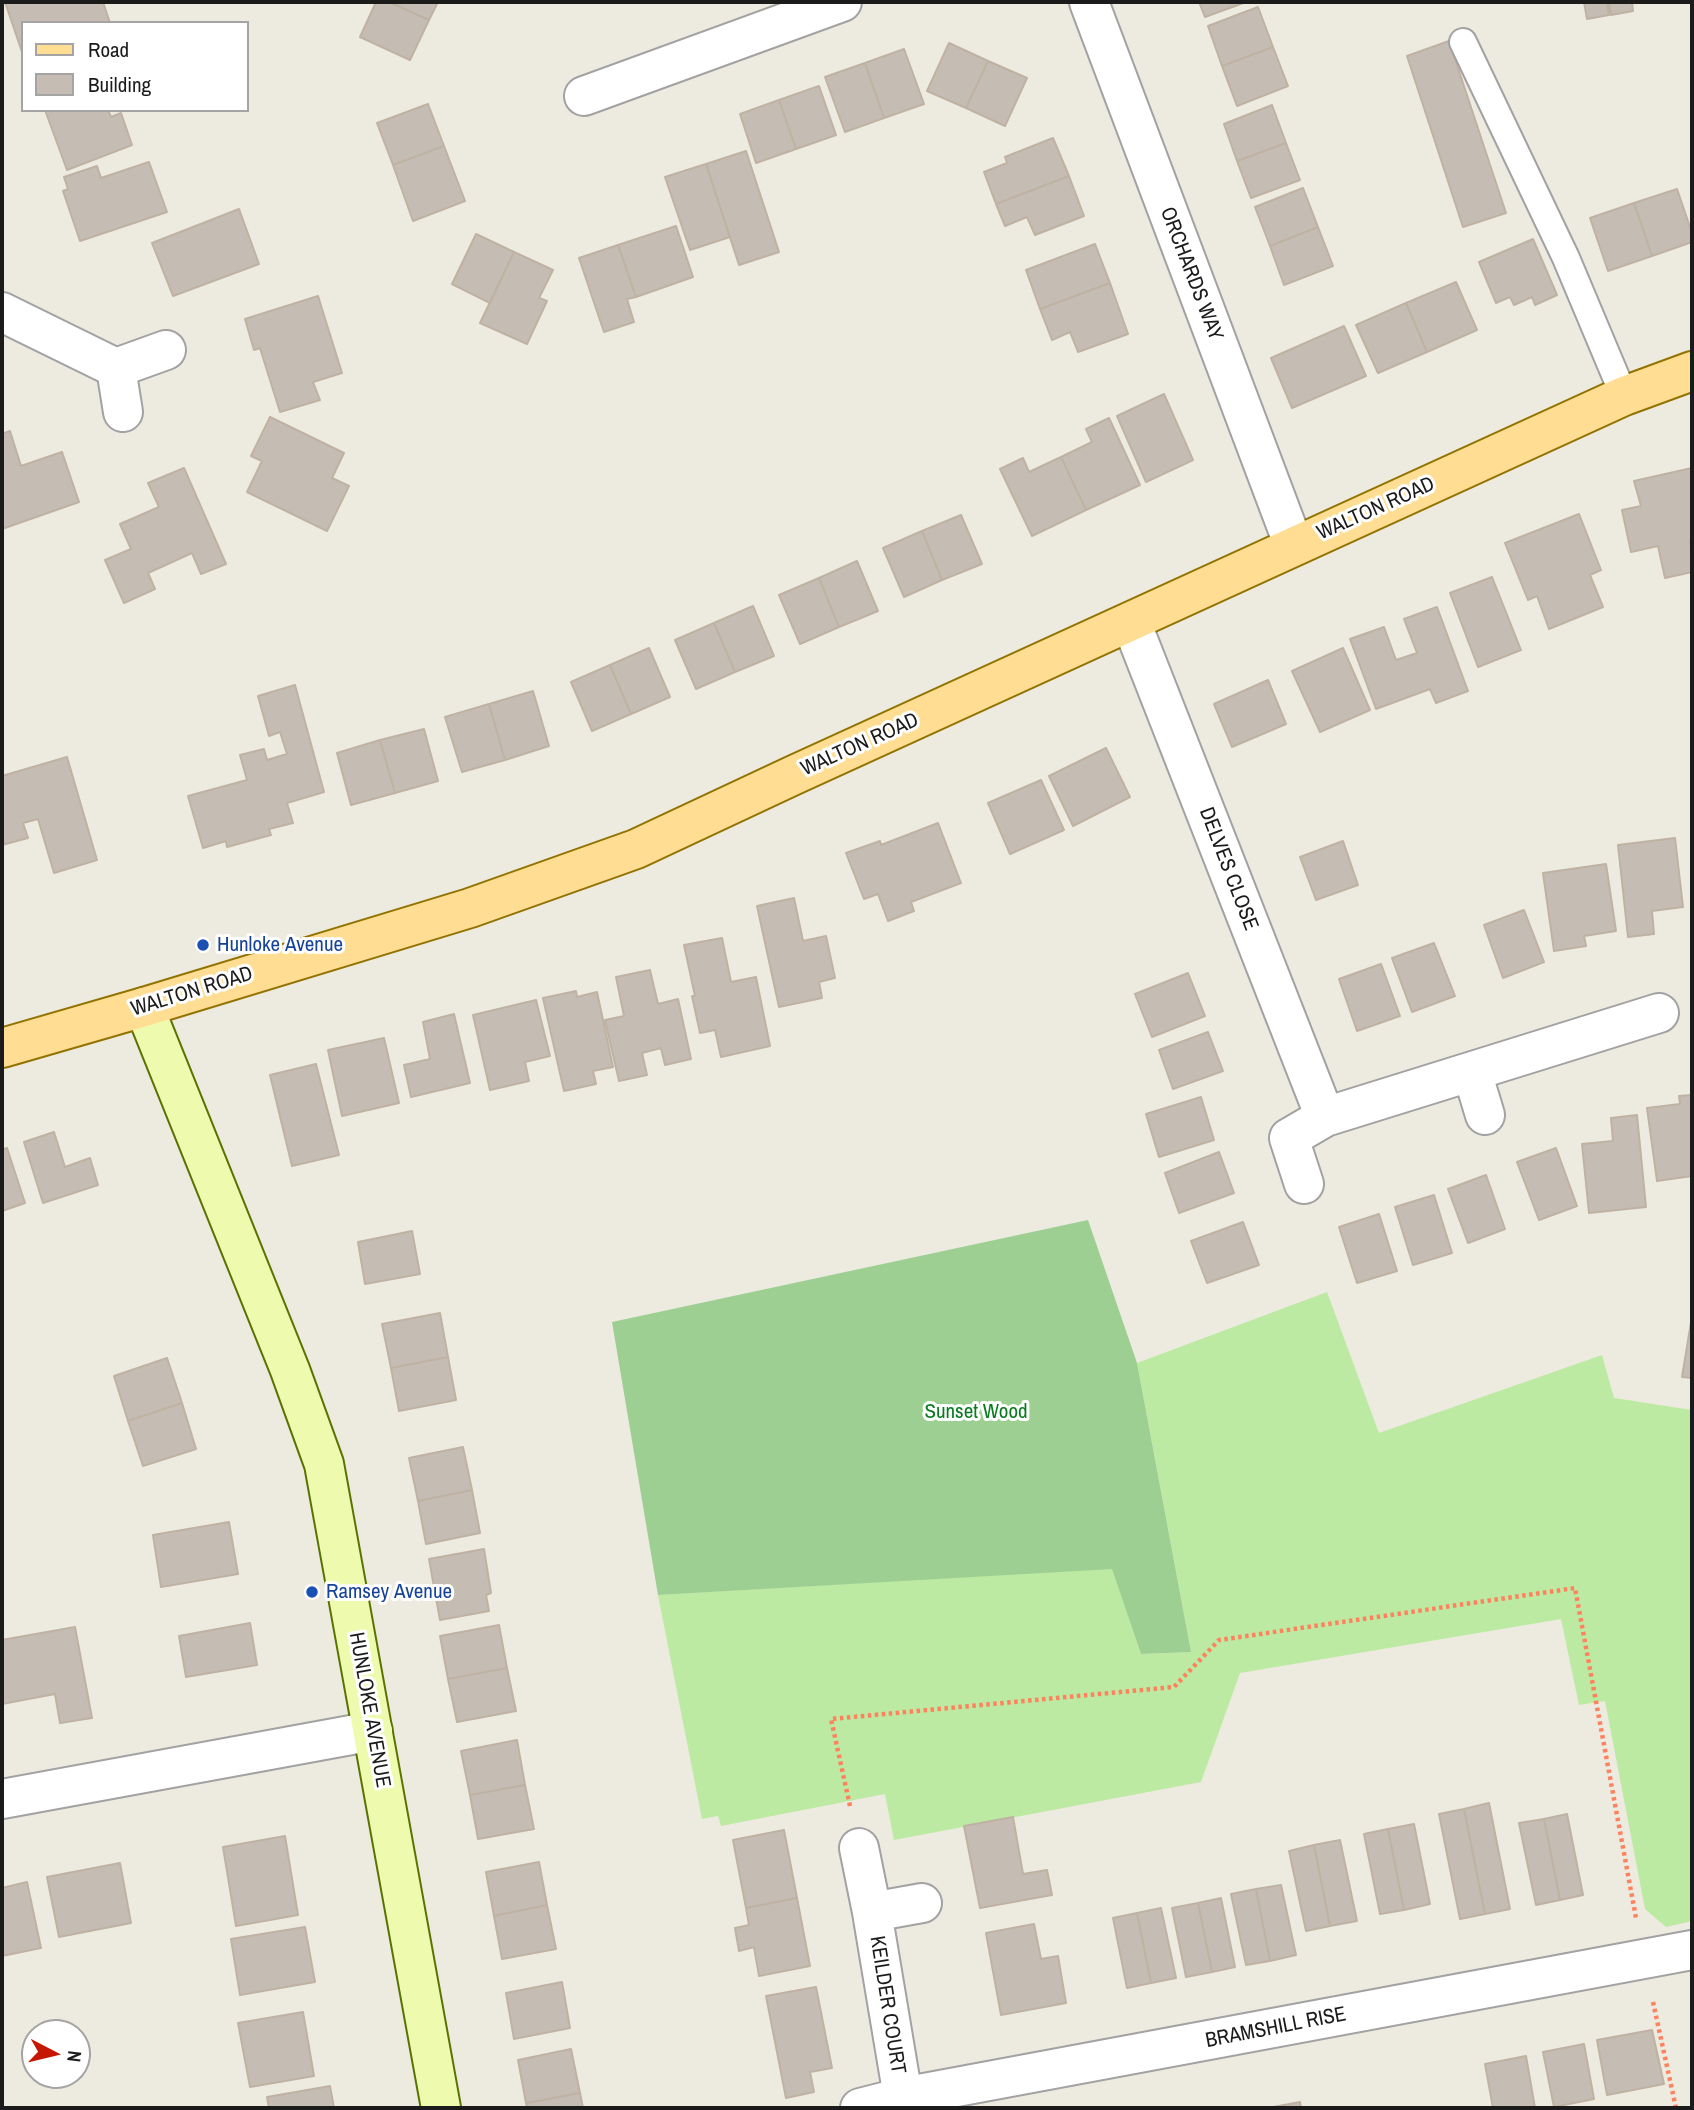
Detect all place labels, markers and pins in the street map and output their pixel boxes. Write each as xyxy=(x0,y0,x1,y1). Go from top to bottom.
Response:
place label: Hunloke Avenue xyxy=(217,932,343,958)
marker: Hunloke Avenue xyxy=(195,937,211,953)
place label: Ramsey Avenue xyxy=(326,1579,452,1605)
marker: Ramsey Avenue xyxy=(304,1584,320,1600)

